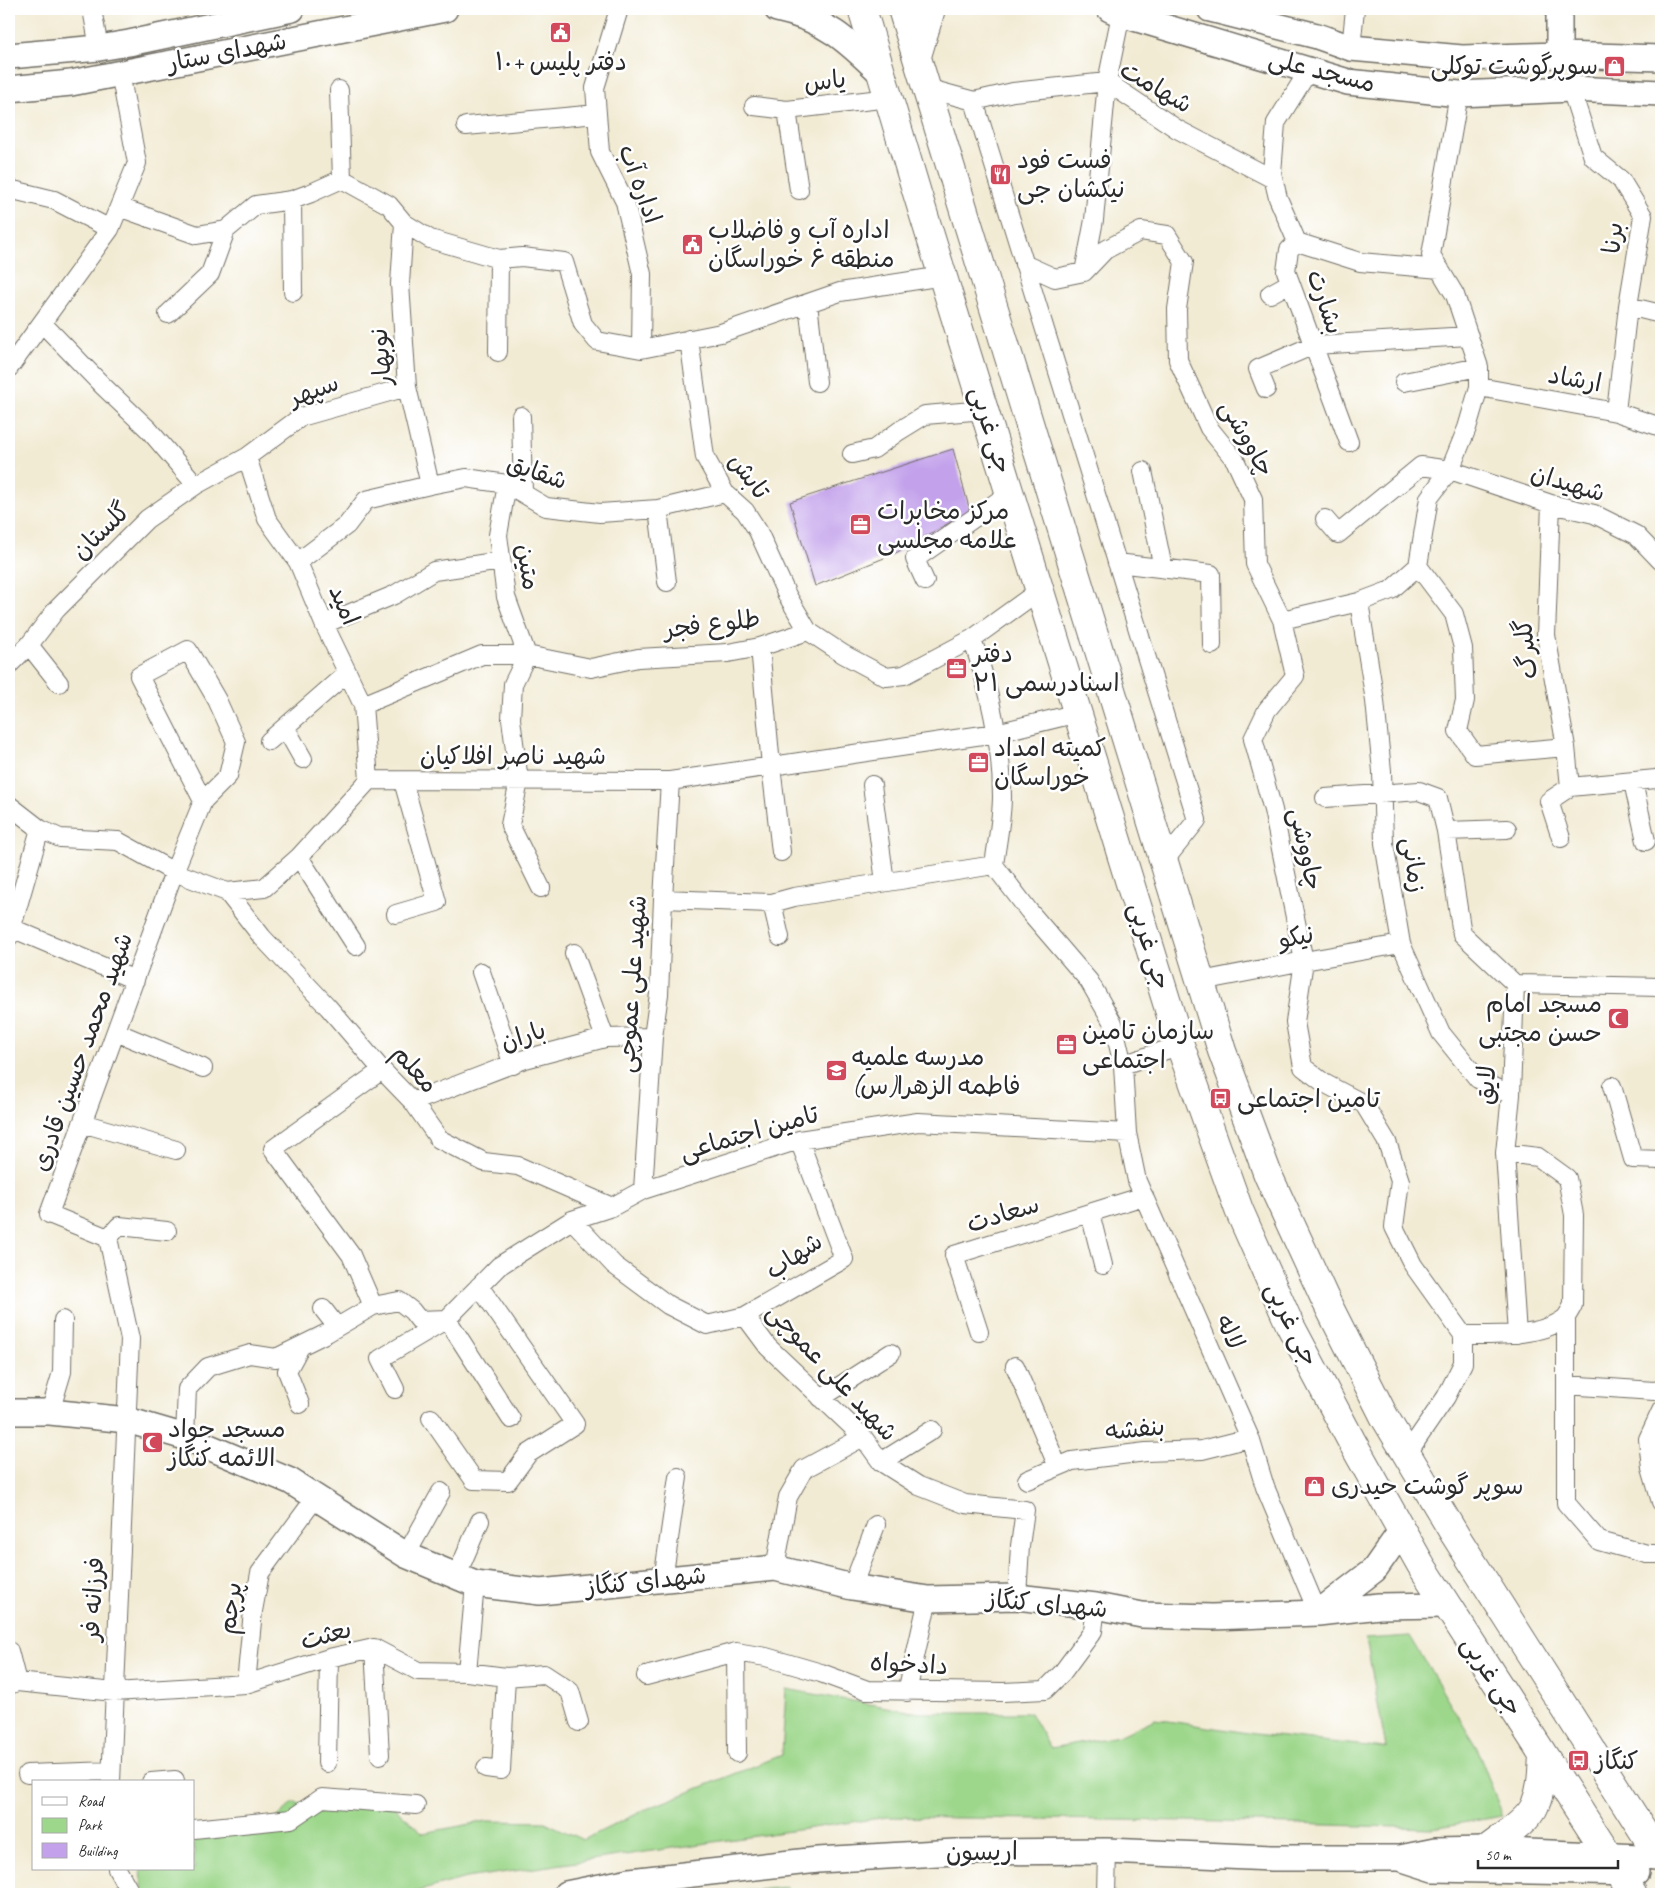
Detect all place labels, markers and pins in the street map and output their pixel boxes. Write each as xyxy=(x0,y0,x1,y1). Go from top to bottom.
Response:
public building icon: دفتر پلیس +۱۰ xyxy=(549,21,573,45)
place label: دفتر پلیس +۱۰ xyxy=(495,46,627,78)
place label: سوپرگوشت توکلی xyxy=(1430,50,1598,82)
shop icon: سوپرگوشت توکلی xyxy=(1602,54,1626,78)
place label: فست فود نیکشان جی xyxy=(1017,144,1125,205)
restaurant icon: فست فود نیکشان جی xyxy=(989,162,1013,186)
place label: اداره آب و فاضلاب منطقه ۶ خوراسگان xyxy=(708,214,894,275)
public building icon: اداره آب و فاضلاب منطقه ۶ خوراسگان xyxy=(680,232,704,256)
place label: مرکز مخابرات علامه مجلسی xyxy=(877,495,1018,556)
office icon: مرکز مخابرات علامه مجلسی xyxy=(849,513,873,537)
place label: دفتر اسنادرسمی ۲۱ xyxy=(971,638,1119,699)
office icon: دفتر اسنادرسمی ۲۱ xyxy=(945,656,969,680)
place label: کمیته امداد خوراسگان xyxy=(994,732,1106,793)
office icon: کمیته امداد خوراسگان xyxy=(966,750,990,774)
place label: مسجد امام حسن مجتبی xyxy=(1478,988,1602,1049)
mosque icon: مسجد امام حسن مجتبی xyxy=(1606,1006,1630,1030)
place label: سازمان تامین اجتماعی xyxy=(1082,1015,1214,1076)
office icon: سازمان تامین اجتماعی xyxy=(1054,1033,1078,1057)
place label: مدرسه علمیه فاطمه الزهرا(س) xyxy=(852,1041,1021,1102)
school or university icon: مدرسه علمیه فاطمه الزهرا(س) xyxy=(824,1059,848,1083)
place label: تامین اجتماعی xyxy=(1237,1083,1381,1115)
bus stop icon: تامین اجتماعی xyxy=(1209,1087,1233,1111)
place label: مسجد جواد الائمه کنگاز xyxy=(166,1413,286,1474)
mosque icon: مسجد جواد الائمه کنگاز xyxy=(140,1431,164,1455)
place label: سوپر گوشت حیدری xyxy=(1331,1470,1524,1502)
shop icon: سوپر گوشت حیدری xyxy=(1303,1474,1327,1498)
place label: کنگاز xyxy=(1593,1745,1639,1777)
bus stop icon: کنگاز xyxy=(1567,1749,1591,1773)

